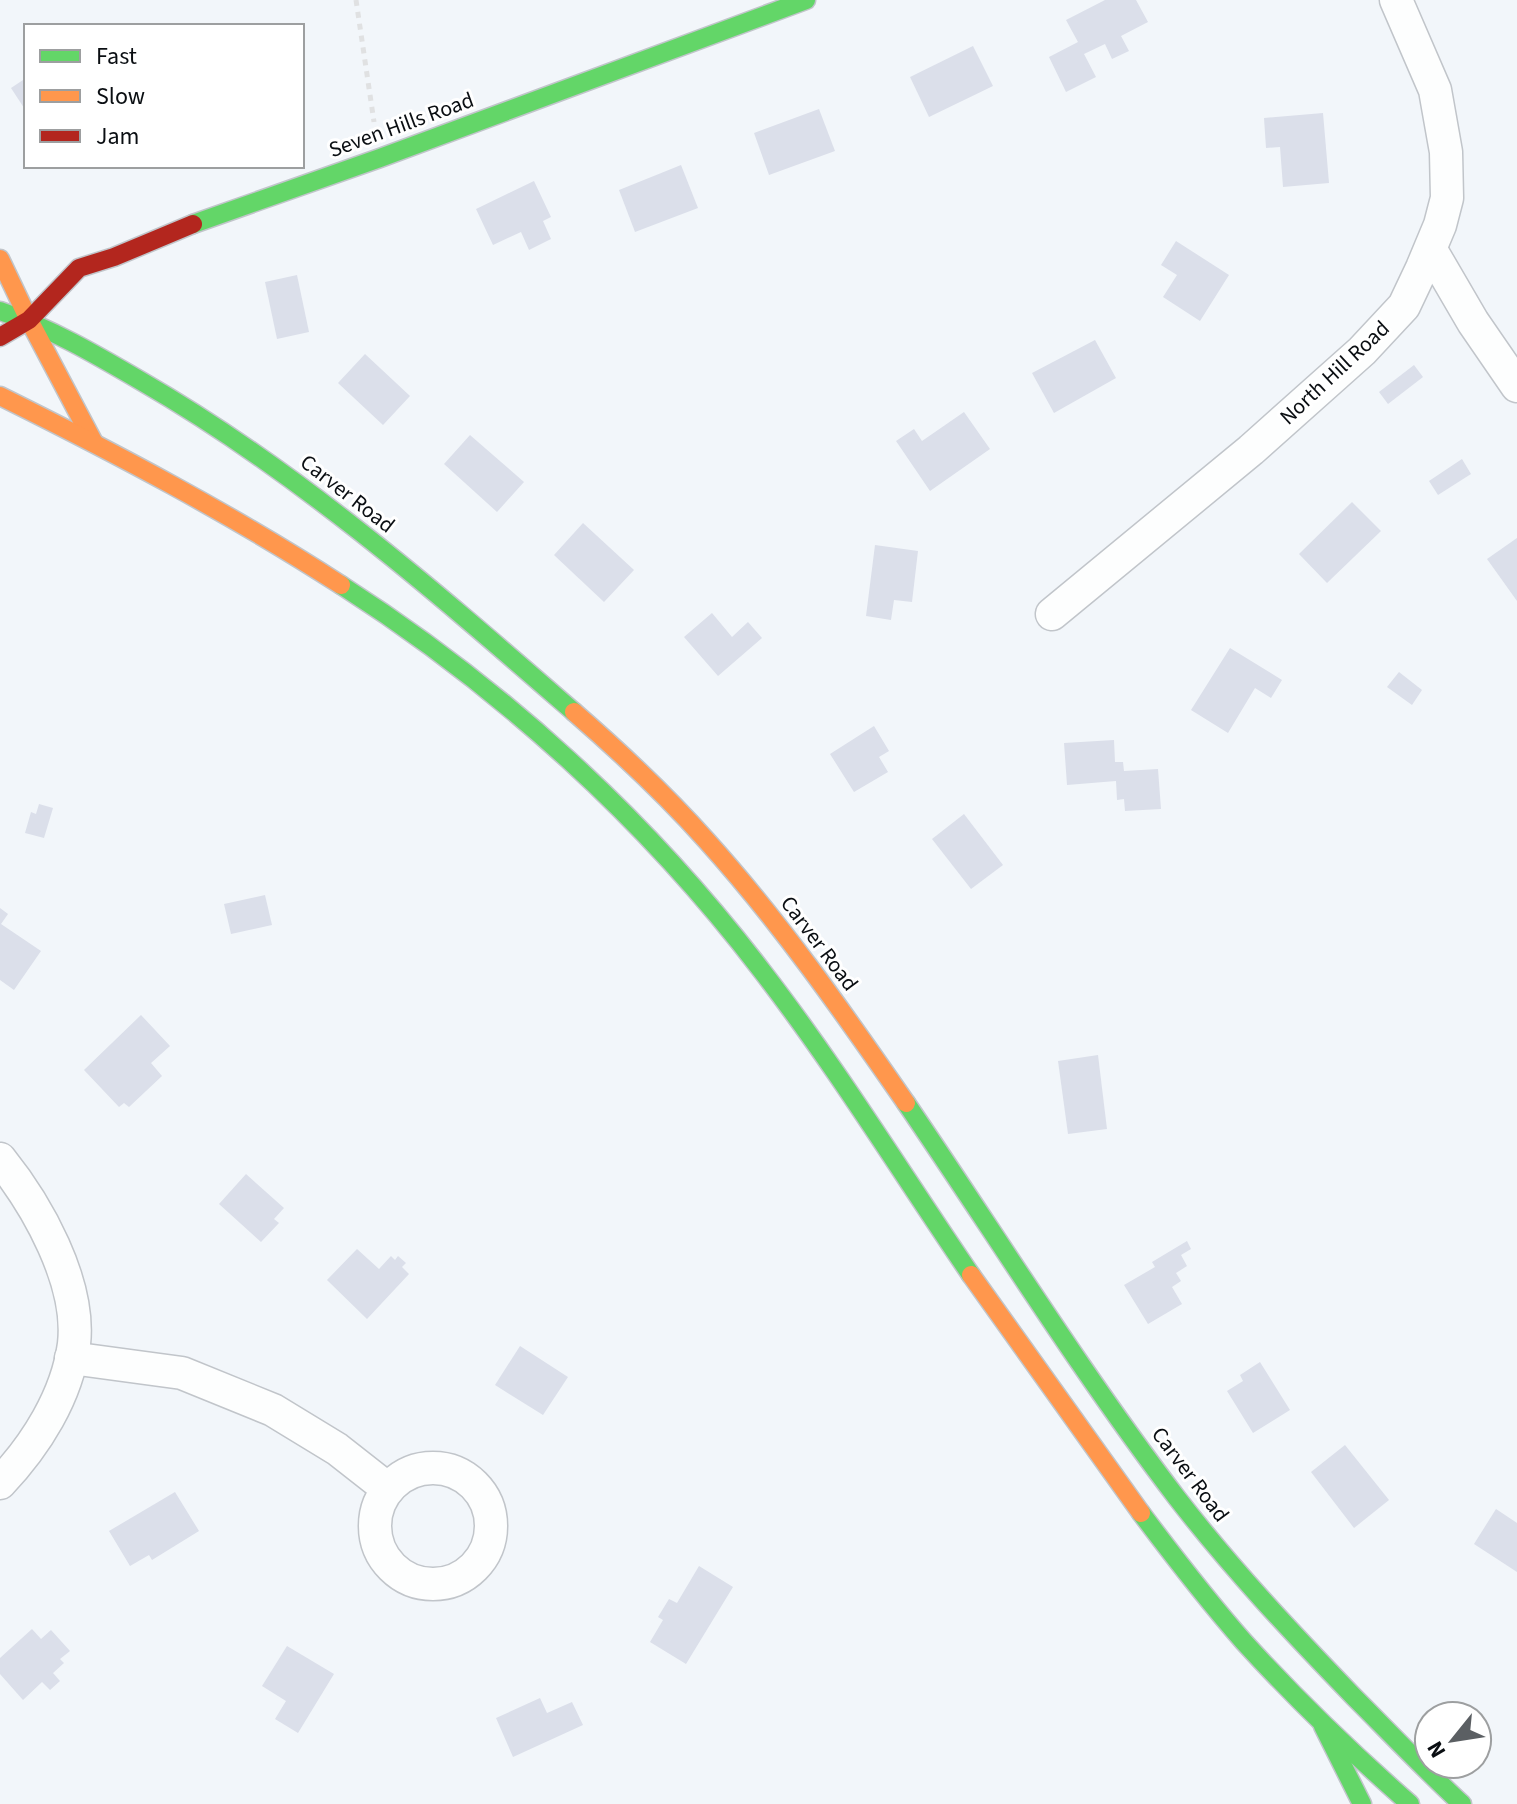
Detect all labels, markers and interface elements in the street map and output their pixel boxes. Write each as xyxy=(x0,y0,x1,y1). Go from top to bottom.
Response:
legend xyxy=(24,24,304,168)
text: Fast xyxy=(96,39,137,74)
text: Slow xyxy=(96,79,145,114)
street label: Seven Hills Road xyxy=(324,84,478,166)
text: Jam xyxy=(96,119,140,154)
street label: North Hill Road xyxy=(1273,313,1397,432)
street label: Carver Road xyxy=(293,447,401,541)
street label: Carver Road xyxy=(773,889,866,998)
street label: Carver Road xyxy=(1144,1420,1237,1529)
north arrow xyxy=(1413,1700,1493,1780)
text: N xyxy=(1419,1735,1454,1764)

